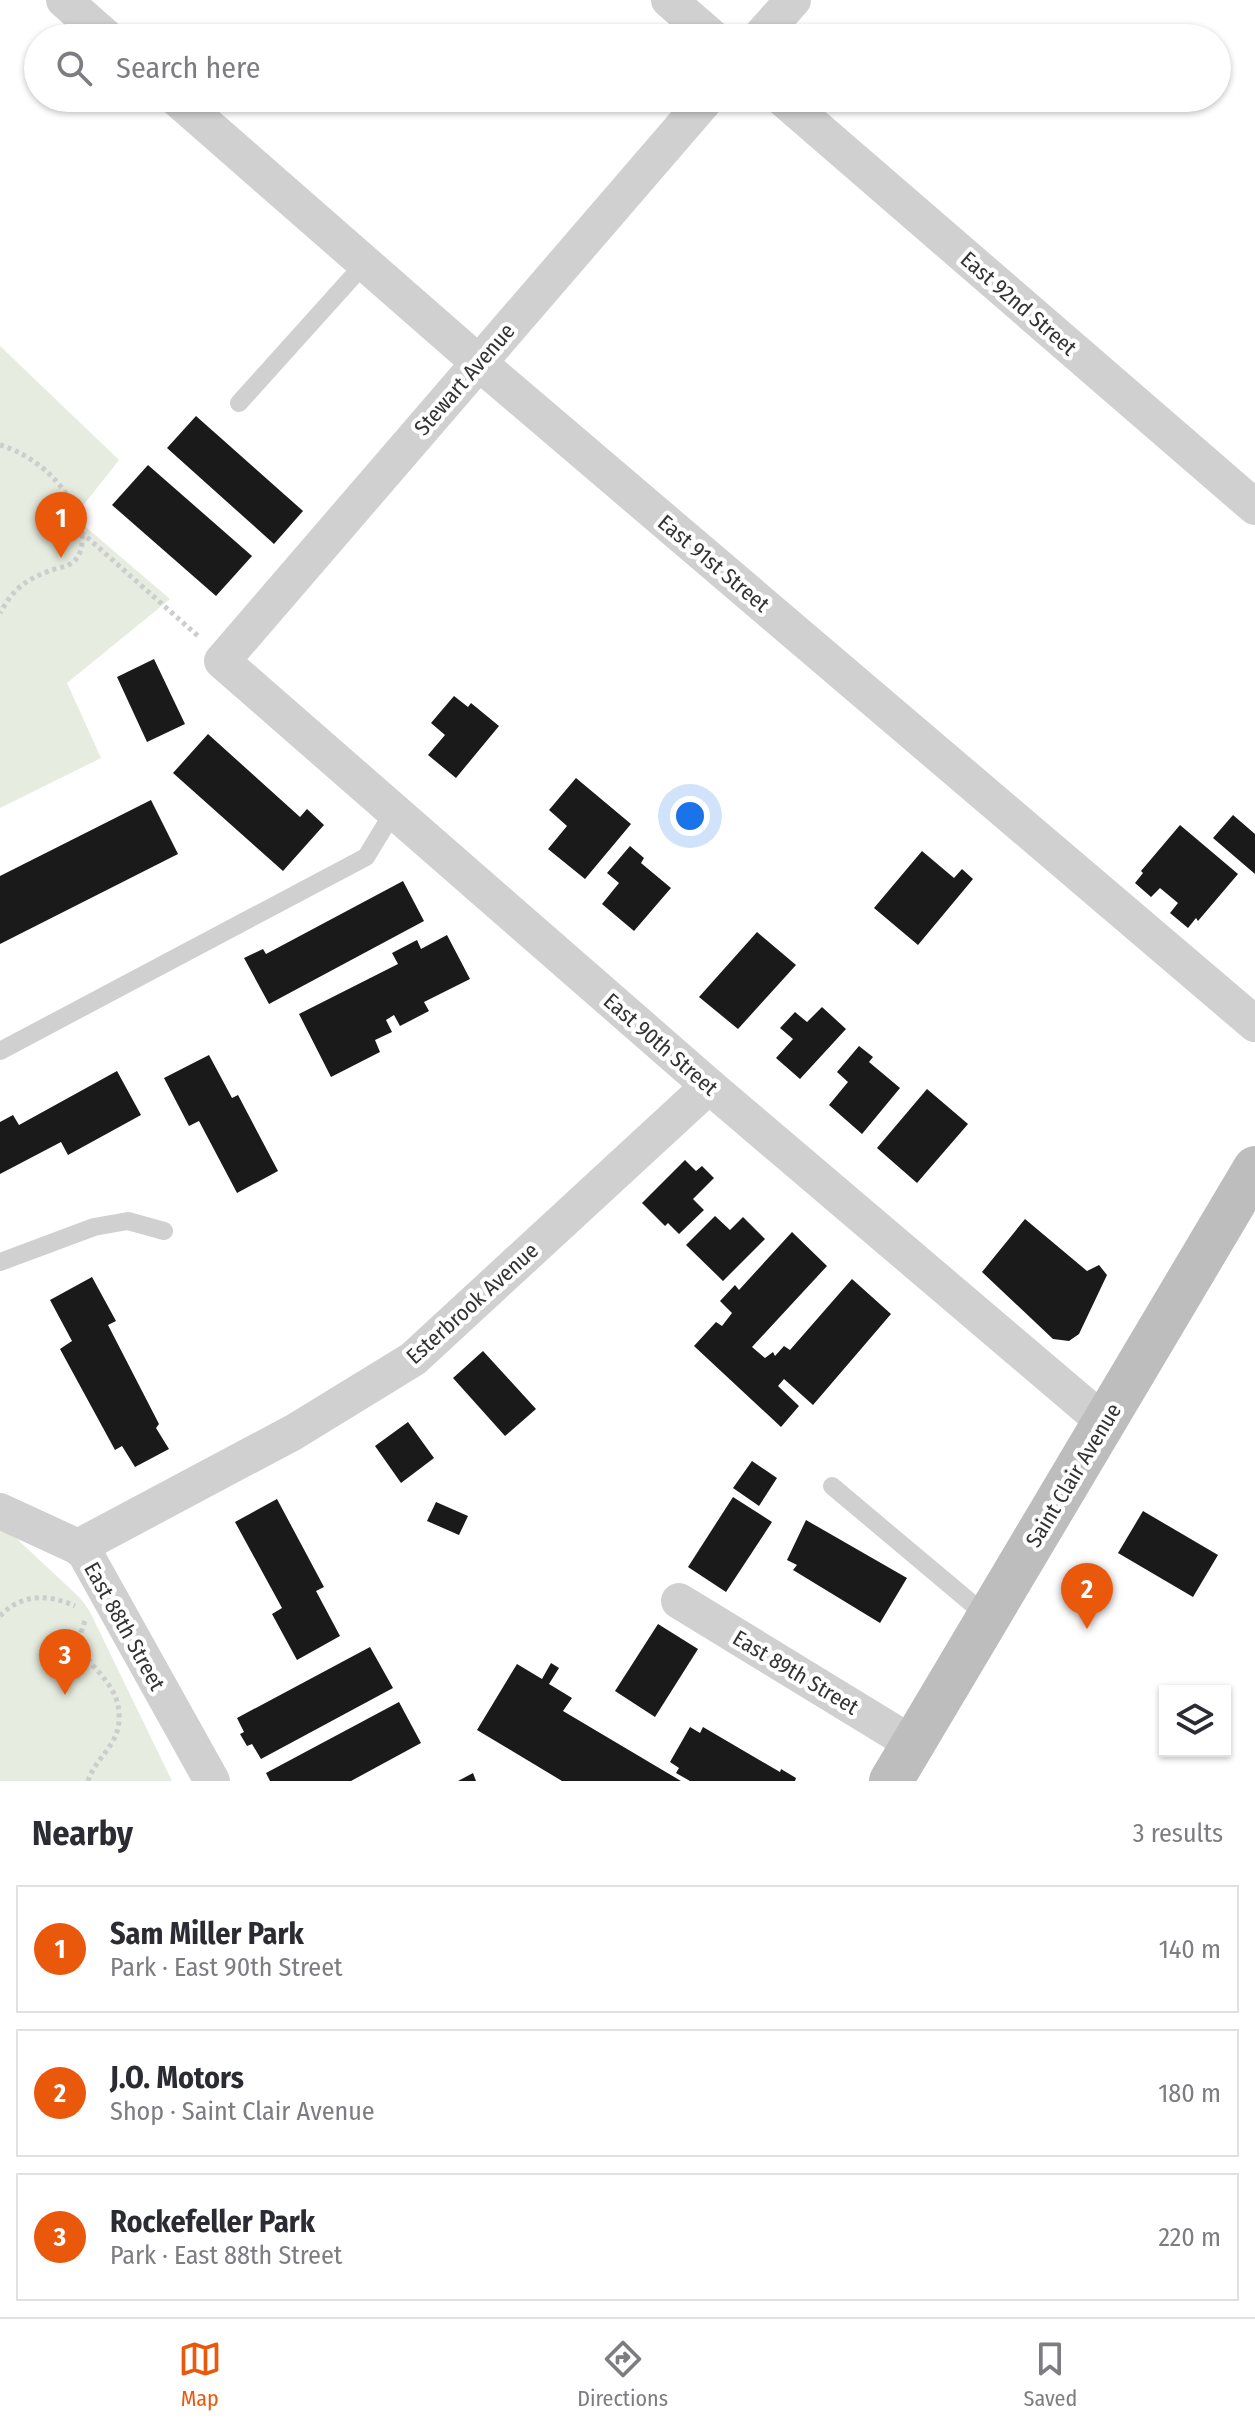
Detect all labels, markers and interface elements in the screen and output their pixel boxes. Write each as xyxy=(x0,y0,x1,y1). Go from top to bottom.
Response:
search box xyxy=(24,24,1231,112)
icon: search xyxy=(52,46,96,90)
text: Search here xyxy=(116,50,261,86)
street label: East 92nd Street xyxy=(955,246,1083,362)
street label: Stewart Avenue xyxy=(408,318,520,441)
pin: 1 xyxy=(35,492,87,558)
street label: East 91st Street xyxy=(652,509,776,618)
your location xyxy=(670,796,710,836)
street label: East 90th Street xyxy=(598,987,724,1102)
street label: Esterbrook Avenue xyxy=(401,1237,544,1370)
street label: Saint Clair Avenue xyxy=(1020,1398,1127,1552)
street label: East 88th Street xyxy=(78,1557,171,1696)
pin: 2 xyxy=(1061,1563,1113,1629)
street label: East 89th Street xyxy=(728,1624,864,1721)
pin: 3 xyxy=(39,1629,91,1695)
map controls xyxy=(1159,1685,1231,1757)
button: layers xyxy=(1159,1685,1231,1757)
text: Nearby xyxy=(32,1813,133,1854)
text: 3 results xyxy=(1133,1818,1223,1849)
text: Sam Miller Park xyxy=(110,1916,304,1952)
text: 1 xyxy=(55,1934,66,1965)
text: 140 m xyxy=(1159,1934,1221,1965)
text: Park · East 90th Street xyxy=(110,1952,343,1983)
text: J.O. Motors xyxy=(110,2060,244,2096)
text: 2 xyxy=(54,2078,66,2109)
text: 180 m xyxy=(1158,2078,1221,2109)
text: Shop · Saint Clair Avenue xyxy=(110,2096,375,2127)
text: Rockefeller Park xyxy=(110,2204,315,2240)
text: 3 xyxy=(54,2222,66,2253)
text: 220 m xyxy=(1158,2222,1221,2253)
text: Park · East 88th Street xyxy=(110,2240,342,2271)
tab: Map xyxy=(178,2337,222,2412)
tab: Directions xyxy=(577,2337,668,2412)
tab: Saved xyxy=(1024,2337,1077,2412)

